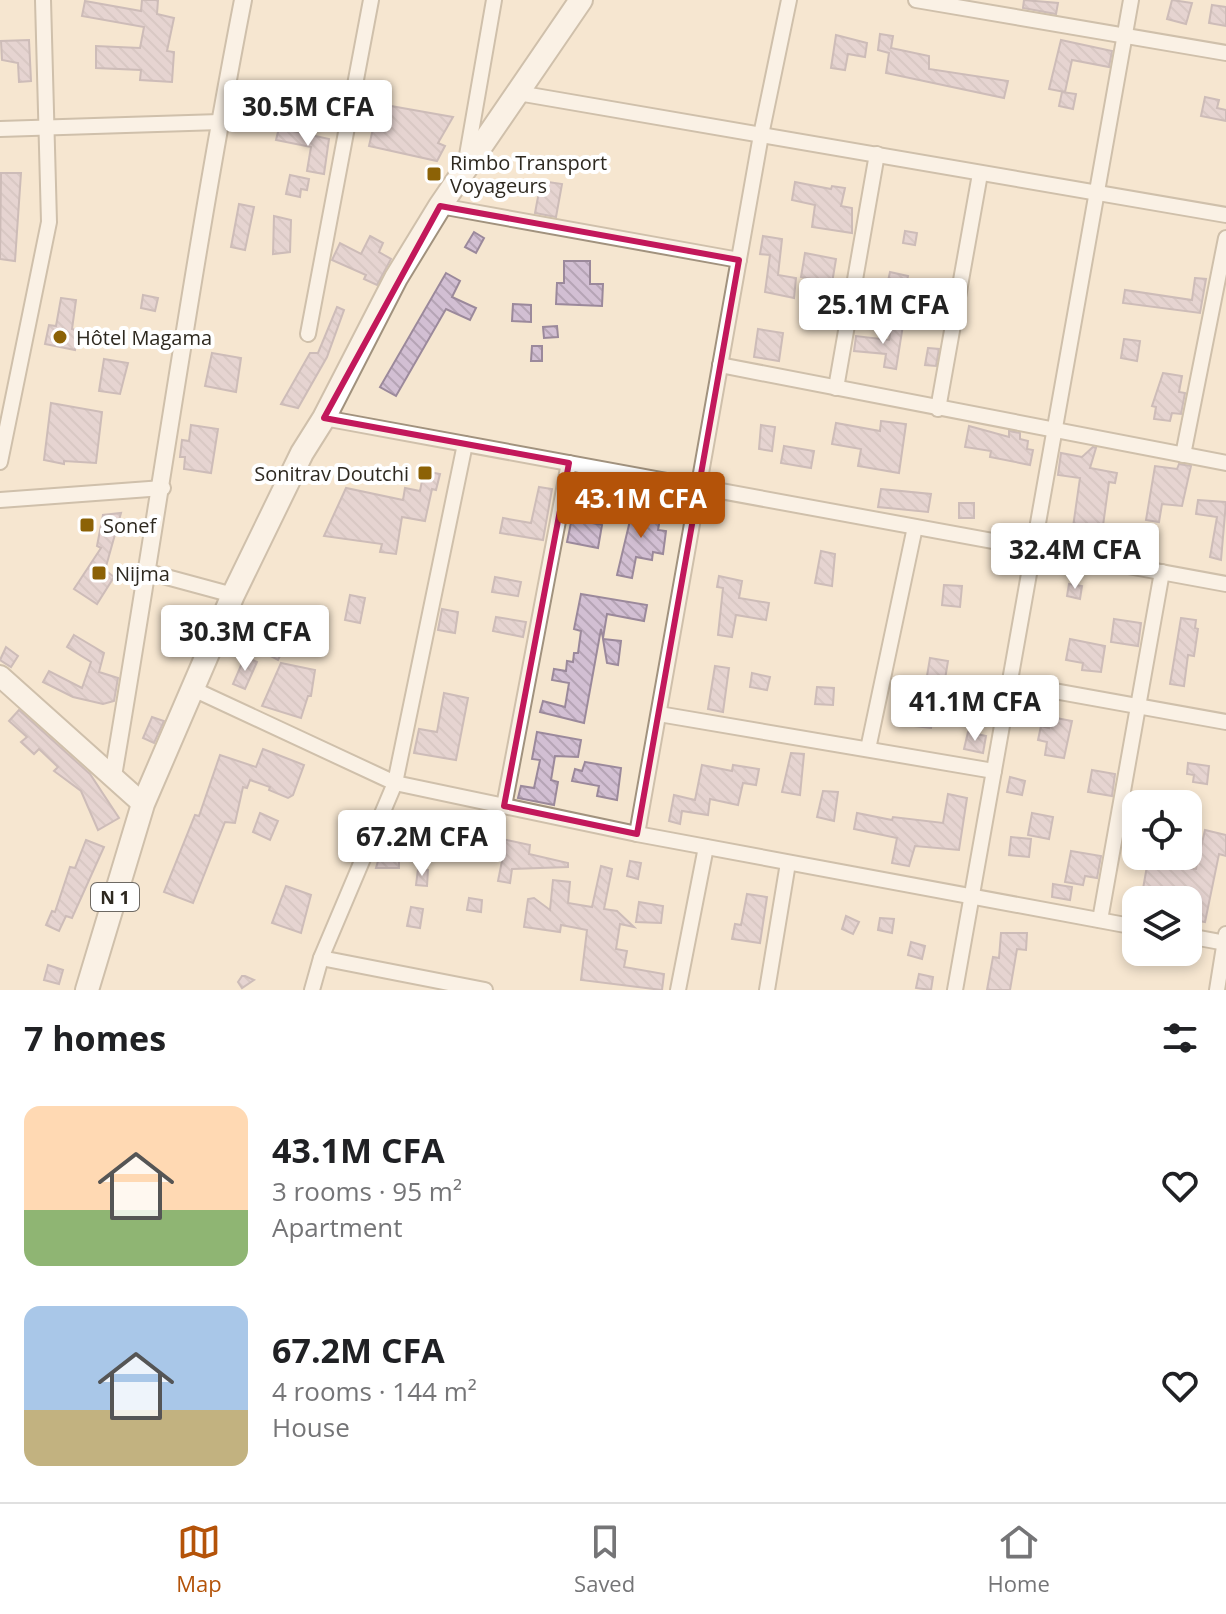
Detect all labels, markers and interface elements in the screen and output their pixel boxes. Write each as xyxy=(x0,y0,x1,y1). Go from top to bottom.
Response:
pin: 30.5M CFA xyxy=(216,80,400,148)
text: 30.5M CFA xyxy=(242,88,374,124)
place label: Rimbo Transport Voyageurs xyxy=(450,149,607,199)
marker: Rimbo Transport Voyageurs xyxy=(425,165,443,183)
pin: 25.1M CFA xyxy=(791,278,975,346)
text: 25.1M CFA xyxy=(817,286,949,322)
place label: Hôtel Magama xyxy=(76,324,212,351)
marker: Hôtel Magama xyxy=(51,328,69,346)
place label: Sonitrav Doutchi xyxy=(254,460,409,487)
marker: Sonitrav Doutchi xyxy=(416,464,434,482)
pin: 43.1M CFA xyxy=(549,472,733,540)
text: 43.1M CFA xyxy=(575,480,707,516)
place label: Sonef xyxy=(103,512,157,539)
marker: Sonef xyxy=(78,516,96,534)
pin: 32.4M CFA xyxy=(983,523,1167,591)
text: 32.4M CFA xyxy=(1009,531,1141,567)
place label: Nijma xyxy=(115,560,170,587)
marker: Nijma xyxy=(90,564,108,582)
pin: 30.3M CFA xyxy=(153,605,337,673)
text: 30.3M CFA xyxy=(179,613,311,649)
pin: 41.1M CFA xyxy=(883,675,1067,743)
text: 41.1M CFA xyxy=(909,683,1041,719)
map controls xyxy=(1122,790,1202,966)
button: locate xyxy=(1122,790,1202,870)
pin: 67.2M CFA xyxy=(330,810,514,878)
text: 67.2M CFA xyxy=(356,818,488,854)
road number: N 1 xyxy=(91,883,139,911)
button: layers xyxy=(1122,886,1202,966)
text: 7 homes xyxy=(24,1015,166,1061)
icon: filters xyxy=(1158,1016,1202,1060)
text: 43.1M CFA xyxy=(272,1127,445,1173)
icon: home xyxy=(88,1138,184,1234)
icon: heart xyxy=(1158,1164,1202,1208)
text: 3 rooms · 95 m² xyxy=(272,1173,462,1209)
text: Apartment xyxy=(272,1209,403,1245)
text: 67.2M CFA xyxy=(272,1327,445,1373)
icon: home xyxy=(88,1338,184,1434)
icon: heart xyxy=(1158,1364,1202,1408)
text: 4 rooms · 144 m² xyxy=(272,1373,477,1409)
text: House xyxy=(272,1409,350,1445)
tab: Map xyxy=(176,1520,222,1598)
tab: Saved xyxy=(574,1520,635,1598)
tab: Home xyxy=(988,1520,1050,1598)

